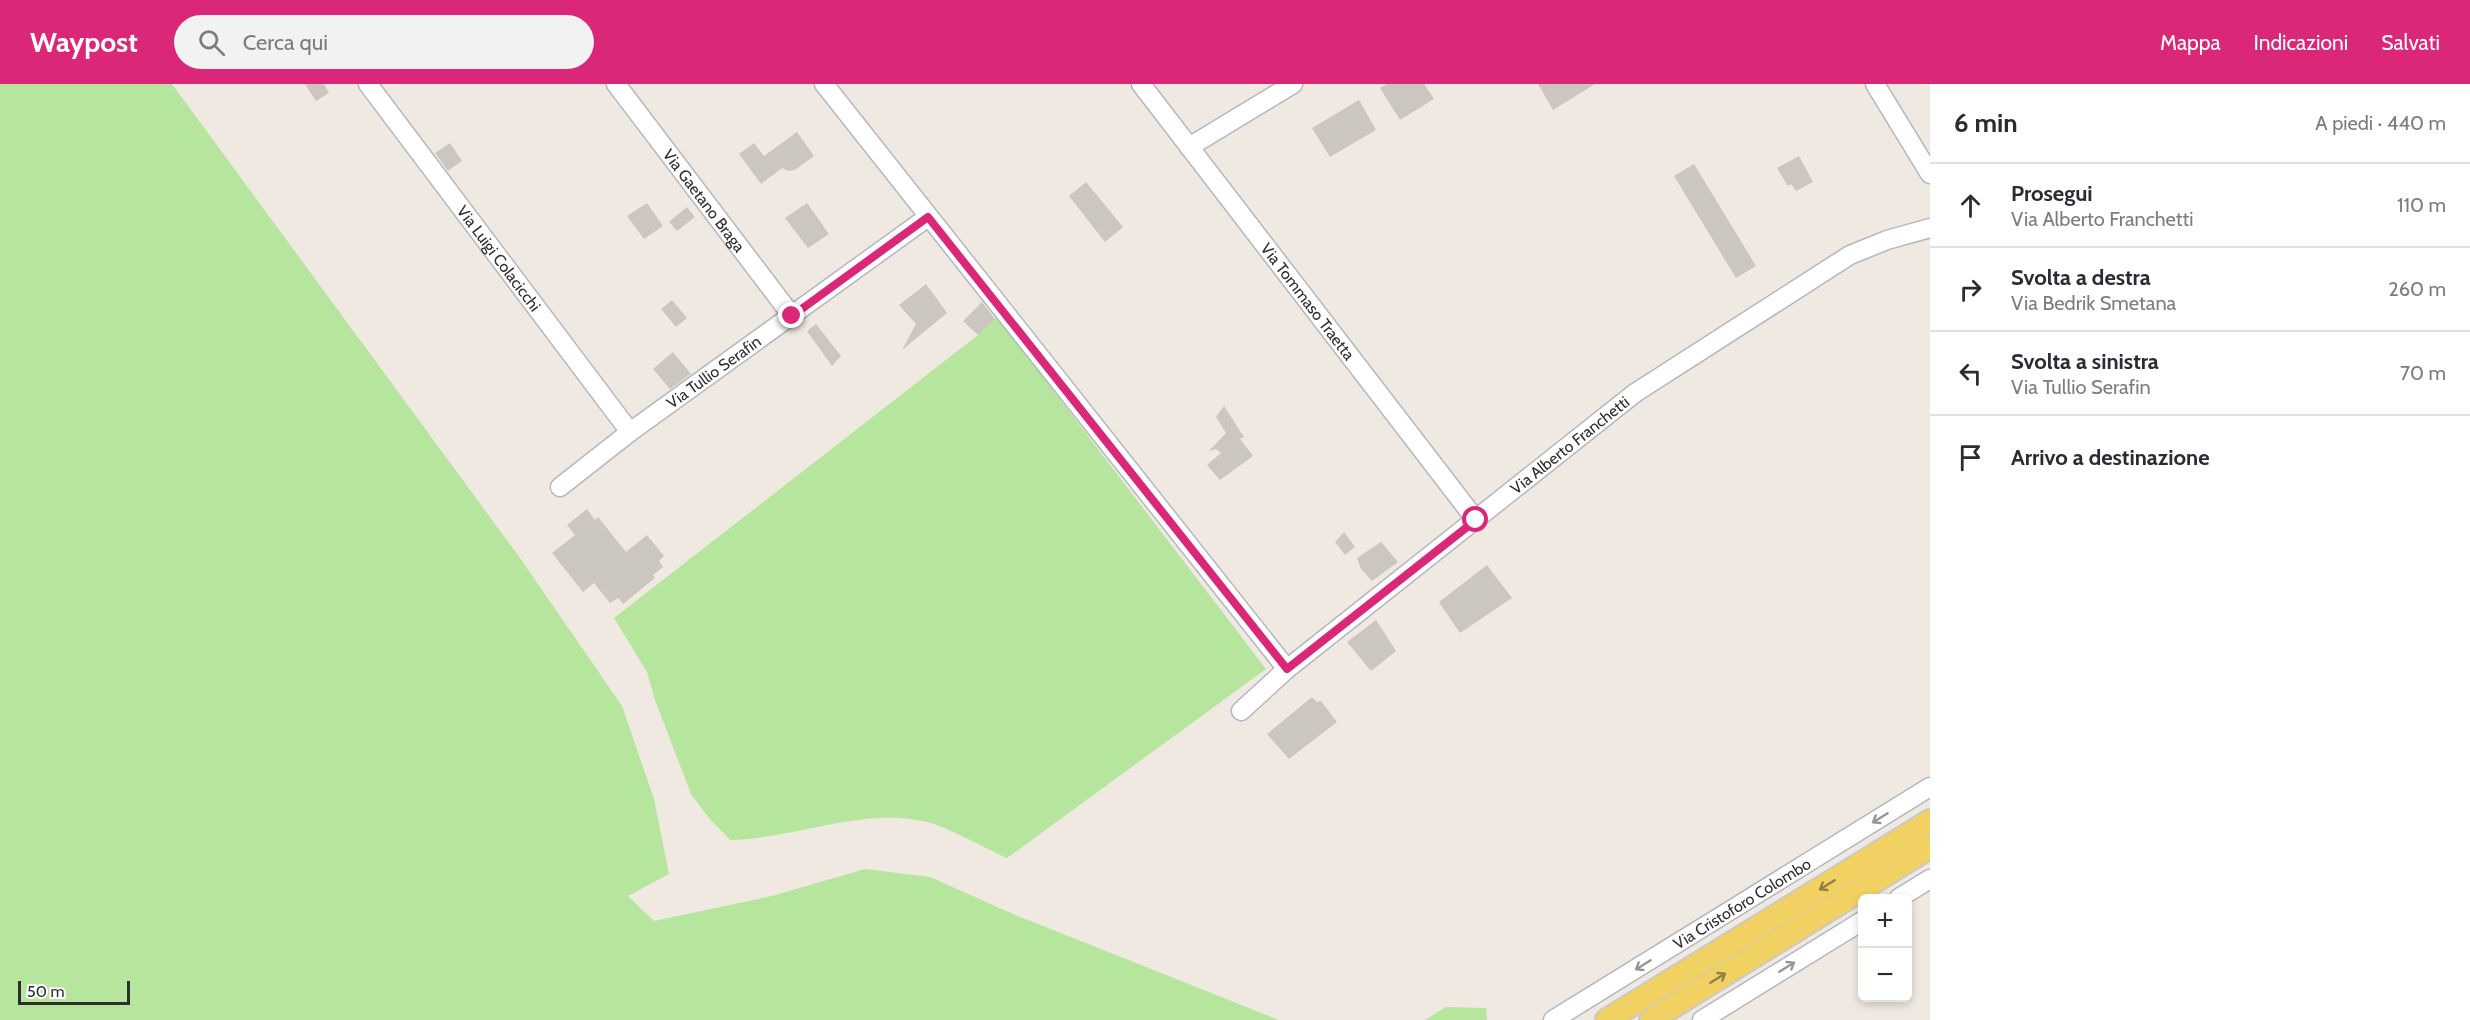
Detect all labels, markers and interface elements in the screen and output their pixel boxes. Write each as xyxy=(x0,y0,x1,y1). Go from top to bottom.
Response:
search box xyxy=(174,15,594,69)
text: Waypost xyxy=(30,25,138,59)
icon: search xyxy=(195,26,228,59)
text: Cerca qui xyxy=(243,29,328,56)
text: Mappa xyxy=(2160,30,2221,55)
text: Indicazioni xyxy=(2254,30,2348,55)
text: Salvati xyxy=(2381,30,2440,55)
text: 6 min xyxy=(1954,107,2018,139)
text: A piedi · 440 m xyxy=(2315,111,2446,135)
street label: Via Gaetano Braga xyxy=(659,145,749,256)
text: Prosegui xyxy=(2011,180,2093,207)
icon: ahead xyxy=(1954,189,1987,222)
text: 110 m xyxy=(2397,193,2446,217)
street label: Via Luigi Colacicchi xyxy=(453,202,545,315)
text: Via Alberto Franchetti xyxy=(2011,207,2194,231)
street label: Via Tommaso Traetta xyxy=(1257,239,1359,364)
text: Svolta a destra xyxy=(2011,264,2151,291)
icon: right xyxy=(1954,273,1987,306)
text: 260 m xyxy=(2388,277,2446,301)
text: Via Bedrik Smetana xyxy=(2011,291,2176,315)
route end xyxy=(778,302,804,328)
street label: Via Tullio Serafin xyxy=(663,331,764,412)
text: Svolta a sinistra xyxy=(2011,348,2159,375)
icon: left xyxy=(1954,357,1987,390)
text: 70 m xyxy=(2400,361,2446,385)
text: Via Tullio Serafin xyxy=(2011,375,2151,399)
street label: Via Alberto Franchetti xyxy=(1506,392,1633,498)
icon: arrive xyxy=(1954,441,1987,474)
text: Arrivo a destinazione xyxy=(2011,444,2209,471)
route start xyxy=(1462,506,1488,532)
one-way arrow xyxy=(1872,813,1889,825)
street label: Via Cristoforo Colombo xyxy=(1670,854,1814,953)
one-way arrow xyxy=(1818,879,1835,892)
map controls xyxy=(1858,894,1912,1002)
button: + xyxy=(1858,894,1912,948)
button: − xyxy=(1858,948,1912,1002)
one-way arrow xyxy=(1635,959,1652,971)
one-way arrow xyxy=(1778,961,1795,973)
one-way arrow xyxy=(1709,972,1726,984)
scale bar xyxy=(18,978,130,1006)
text: 50 m xyxy=(27,982,64,1001)

